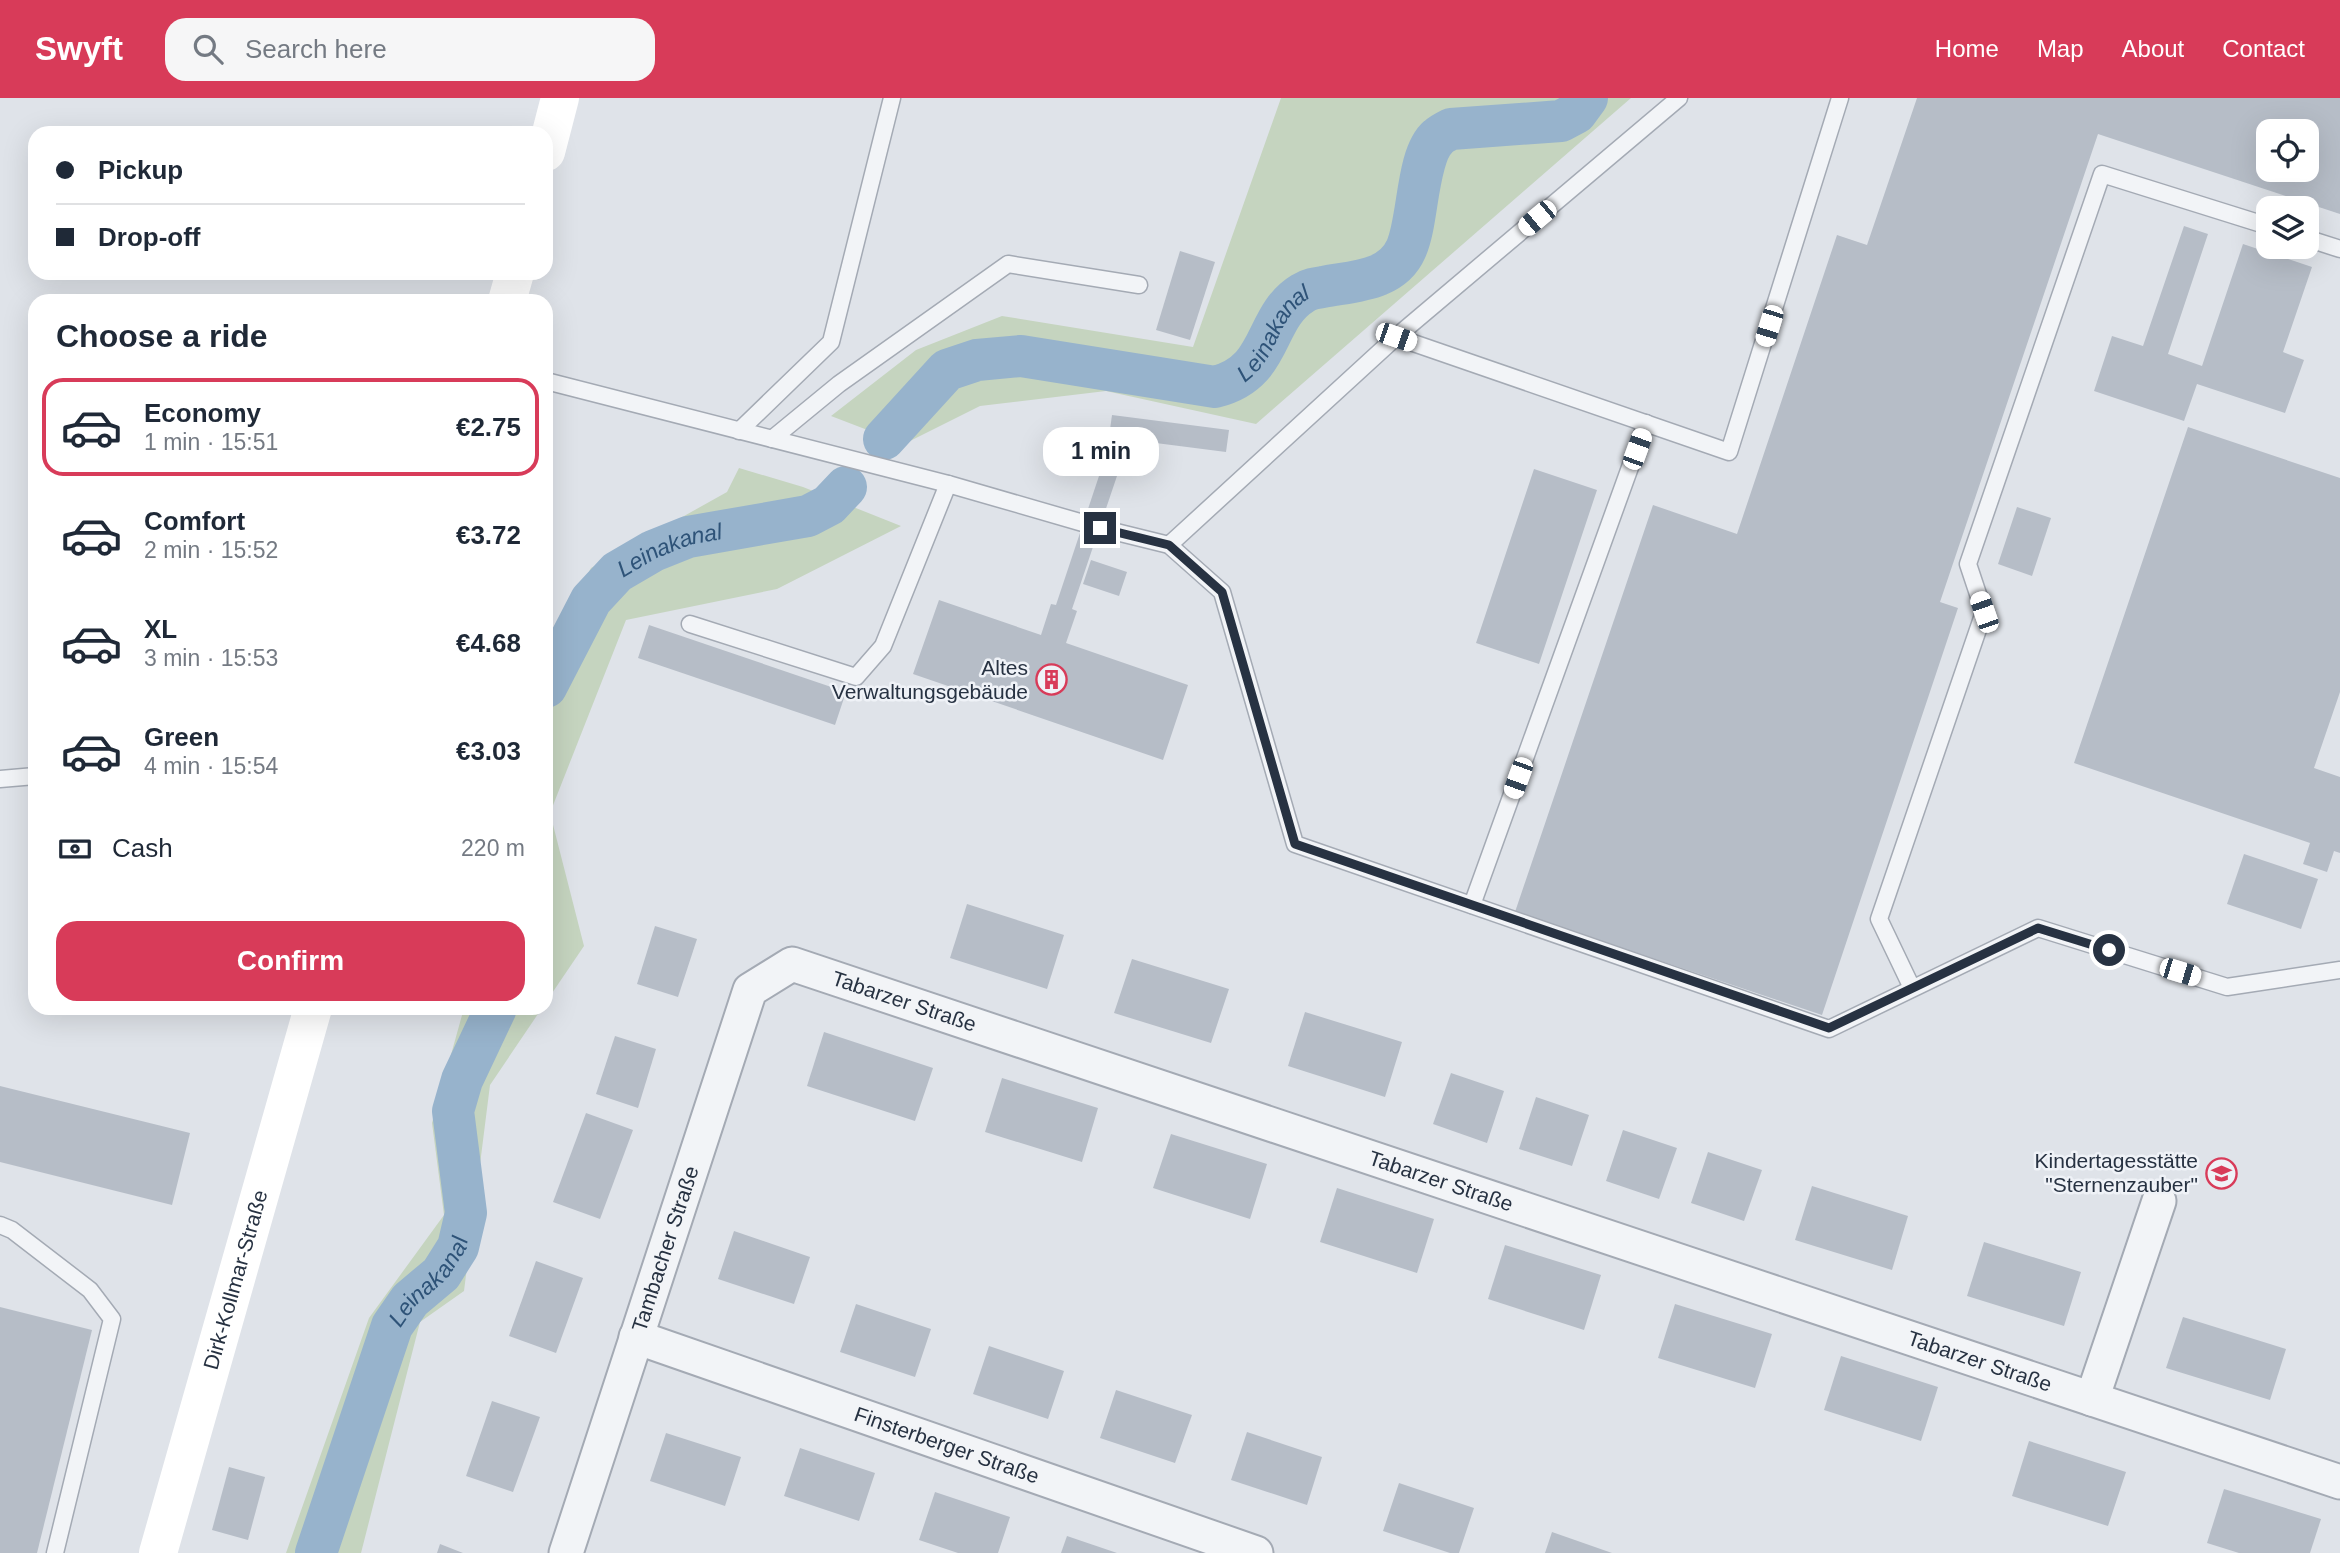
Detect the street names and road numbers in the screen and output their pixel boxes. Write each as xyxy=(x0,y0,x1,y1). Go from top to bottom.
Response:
street label: Tabarzer Straße xyxy=(829,966,979,1036)
street label: Tabarzer Straße xyxy=(1366,1146,1516,1215)
street label: Tambacher Straße xyxy=(627,1163,703,1334)
street label: Dirk-Kollmar-Straße xyxy=(199,1187,272,1372)
street label: Tabarzer Straße xyxy=(1905,1326,2055,1396)
street label: Finsterberger Straße xyxy=(852,1402,1042,1488)

